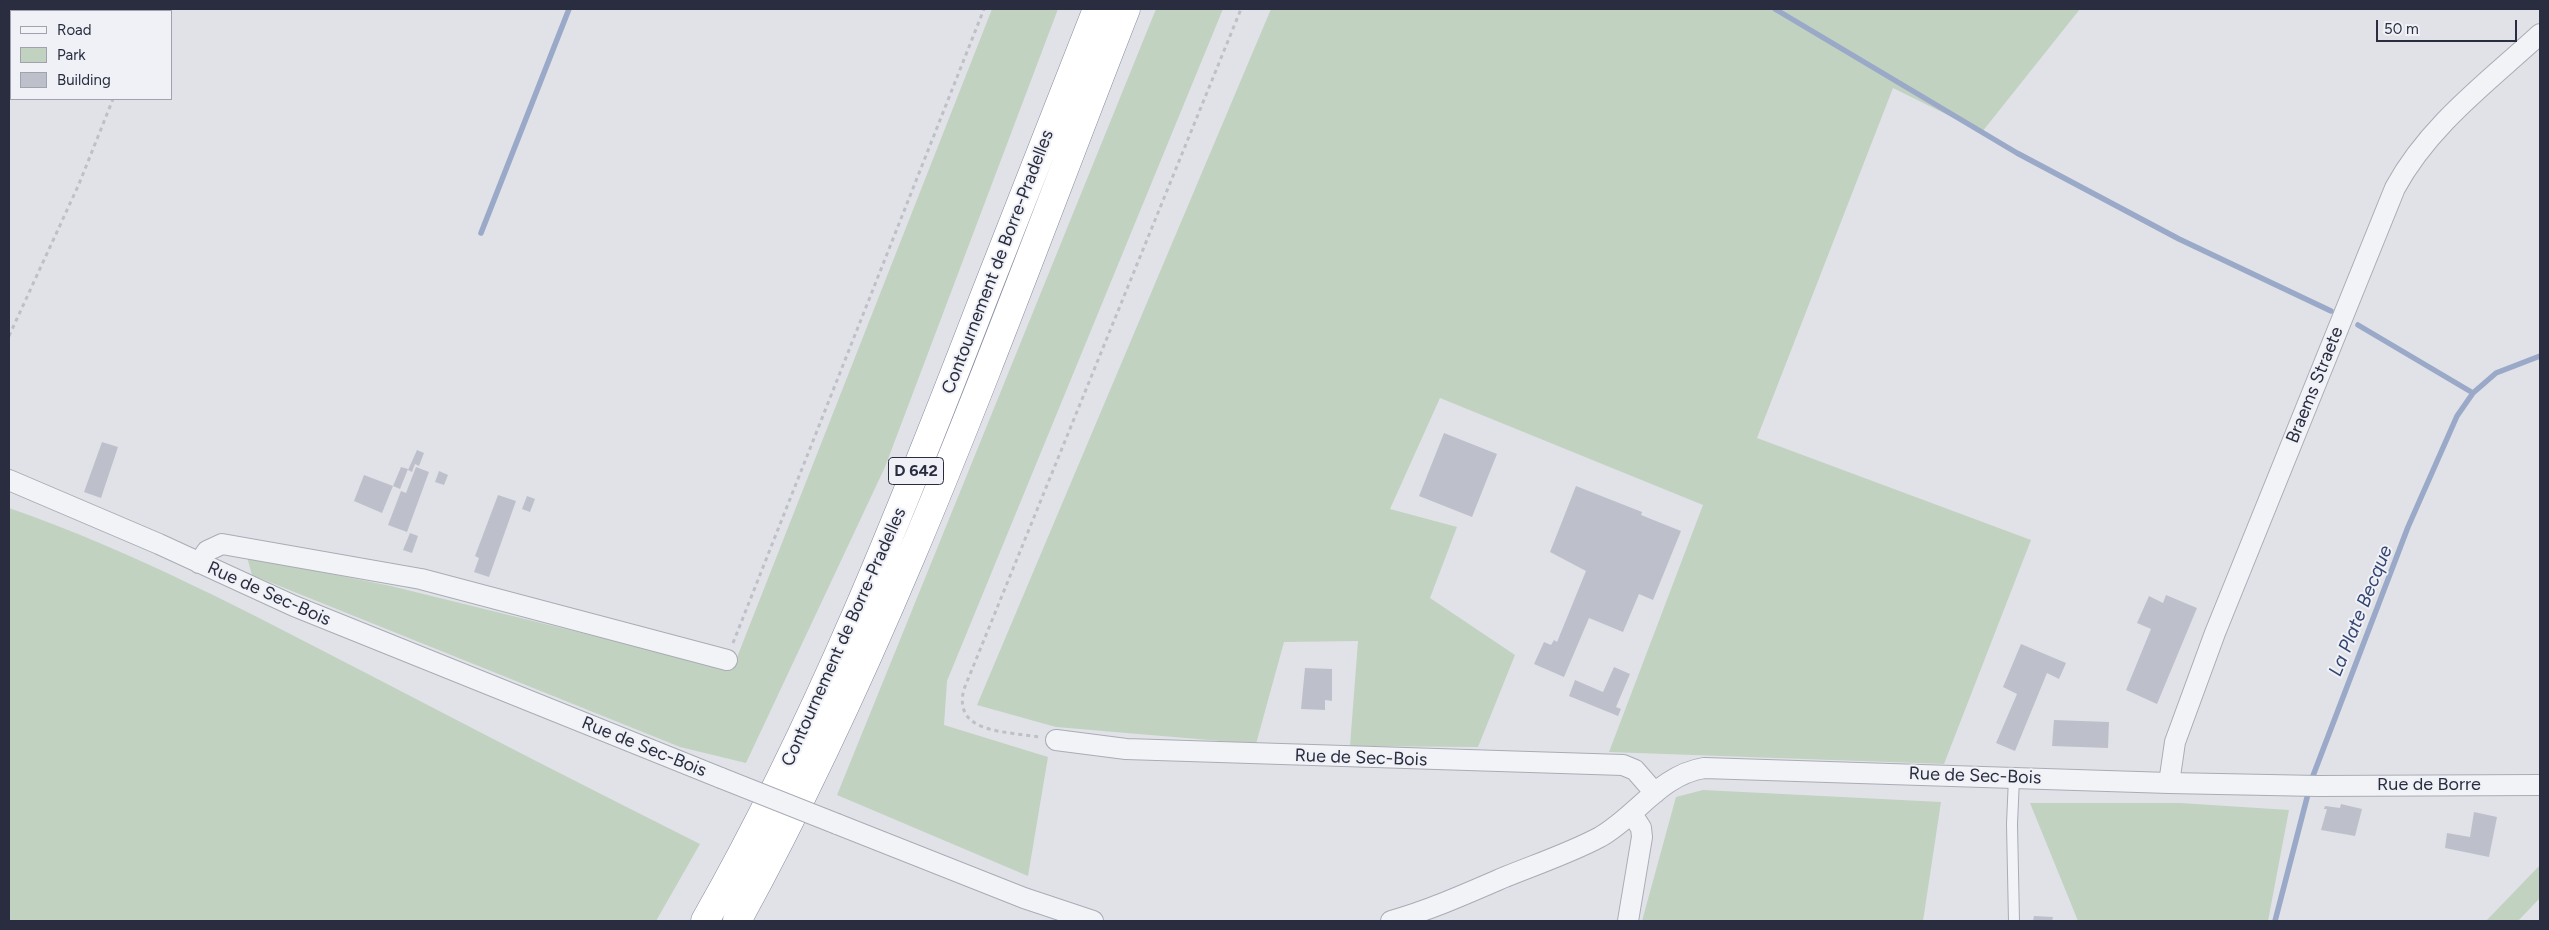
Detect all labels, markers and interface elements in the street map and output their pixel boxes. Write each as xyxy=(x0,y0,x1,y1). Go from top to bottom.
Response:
legend xyxy=(10,10,172,100)
scale bar xyxy=(2379,10,2520,42)
text: 50 m xyxy=(2384,20,2419,38)
text: Road xyxy=(57,21,92,39)
text: Park xyxy=(57,46,86,64)
text: Building xyxy=(57,71,111,89)
street label: Contournement de Borre-Pradelles xyxy=(938,127,1058,397)
street label: Braems Straete xyxy=(2282,324,2348,446)
road number: D 642 xyxy=(888,458,944,484)
street label: Contournement de Borre-Pradelles xyxy=(777,504,911,770)
water label: La Plate Becque xyxy=(2324,542,2398,680)
street label: Rue de Sec-Bois xyxy=(204,557,334,631)
street label: Rue de Sec-Bois xyxy=(579,712,709,782)
street label: Rue de Sec-Bois xyxy=(1294,745,1428,771)
street label: Rue de Sec-Bois xyxy=(1908,763,2042,789)
street label: Rue de Borre xyxy=(2377,774,2481,796)

